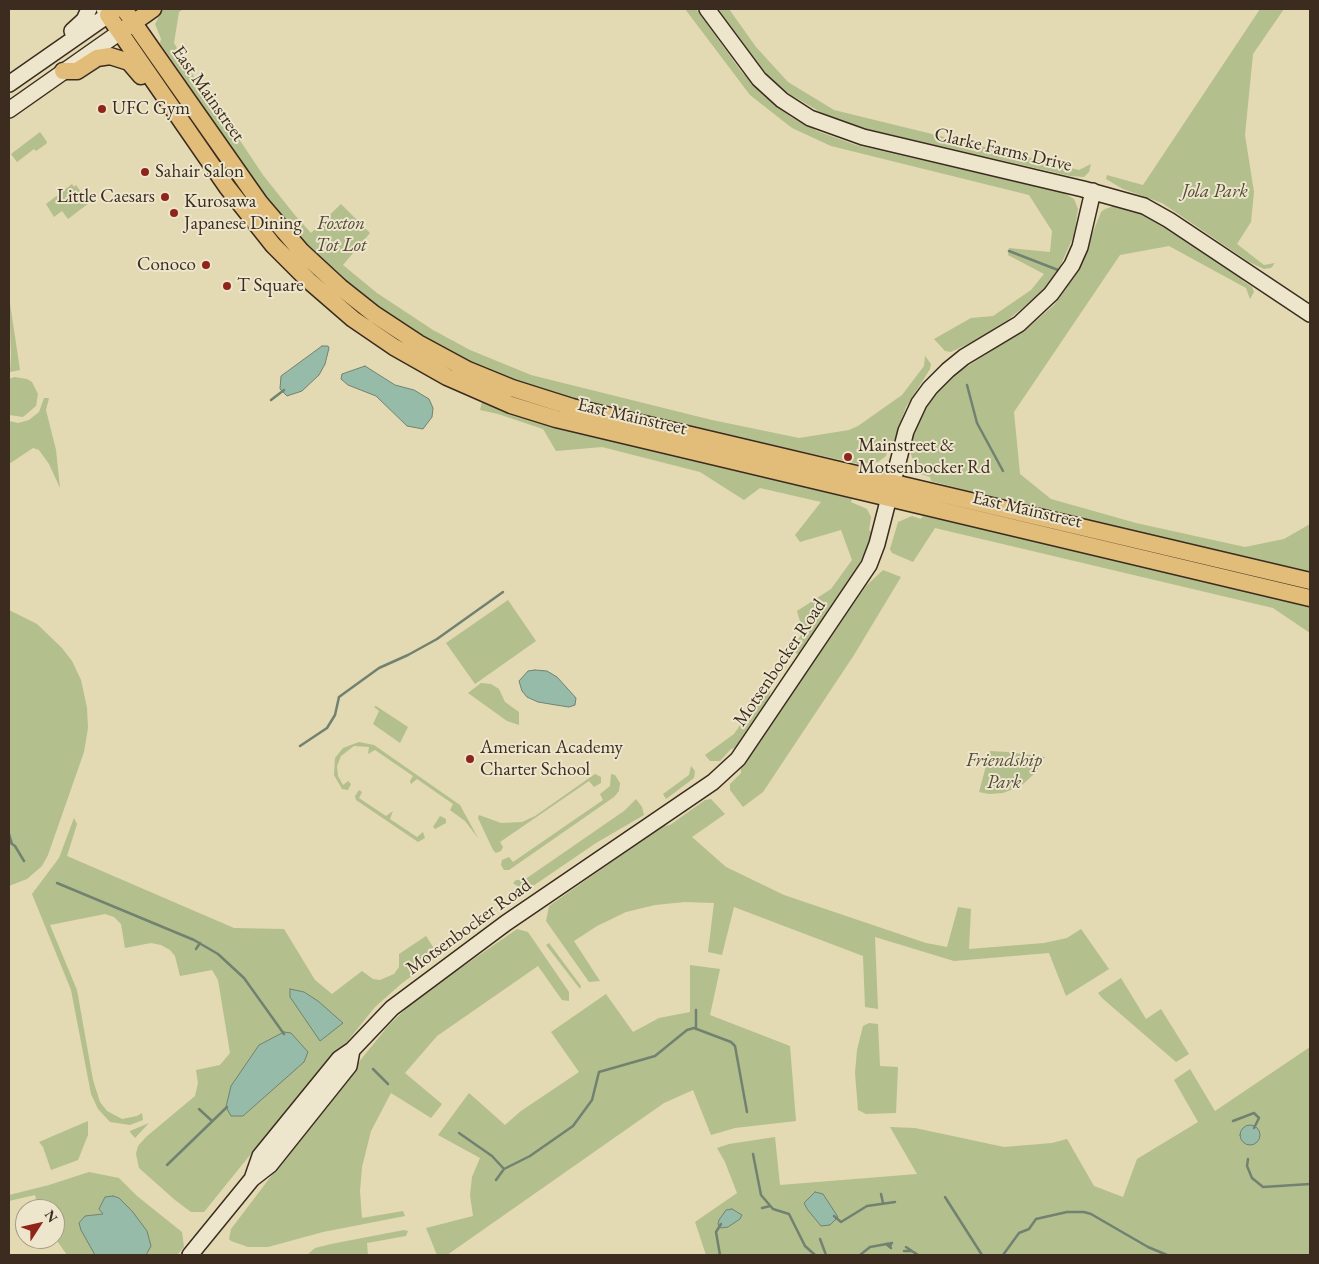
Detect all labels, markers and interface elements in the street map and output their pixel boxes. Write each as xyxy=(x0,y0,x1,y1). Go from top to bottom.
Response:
street label: East Mainstreet xyxy=(167,42,249,146)
place label: UFC Gym xyxy=(112,98,190,120)
marker: UFC Gym xyxy=(96,103,108,115)
street label: Clarke Farms Drive xyxy=(932,123,1074,177)
place label: Sahair Salon xyxy=(155,161,244,183)
marker: Sahair Salon xyxy=(139,166,151,178)
park label: Jola Park xyxy=(1182,181,1248,203)
place label: Little Caesars xyxy=(57,186,155,208)
marker: Little Caesars xyxy=(159,191,171,203)
place label: Kurosawa Japanese Dining xyxy=(184,191,302,235)
marker: Kurosawa Japanese Dining xyxy=(168,207,180,219)
park label: Foxton Tot Lot xyxy=(316,213,366,257)
place label: Conoco xyxy=(137,254,196,276)
marker: Conoco xyxy=(200,259,212,271)
place label: T Square xyxy=(237,275,304,297)
marker: T Square xyxy=(221,280,233,292)
street label: East Mainstreet xyxy=(575,393,689,441)
place label: Mainstreet & Motsenbocker Rd xyxy=(858,435,990,479)
marker: Mainstreet & Motsenbocker Rd xyxy=(842,451,854,463)
street label: East Mainstreet xyxy=(970,486,1084,534)
street label: Motsenbocker Road xyxy=(729,595,831,731)
place label: American Academy Charter School xyxy=(480,737,623,781)
park label: Friendship Park xyxy=(966,750,1042,794)
marker: American Academy Charter School xyxy=(464,753,476,765)
street label: Motsenbocker Road xyxy=(402,874,536,980)
north arrow xyxy=(15,1199,65,1249)
text: N xyxy=(41,1206,62,1226)

